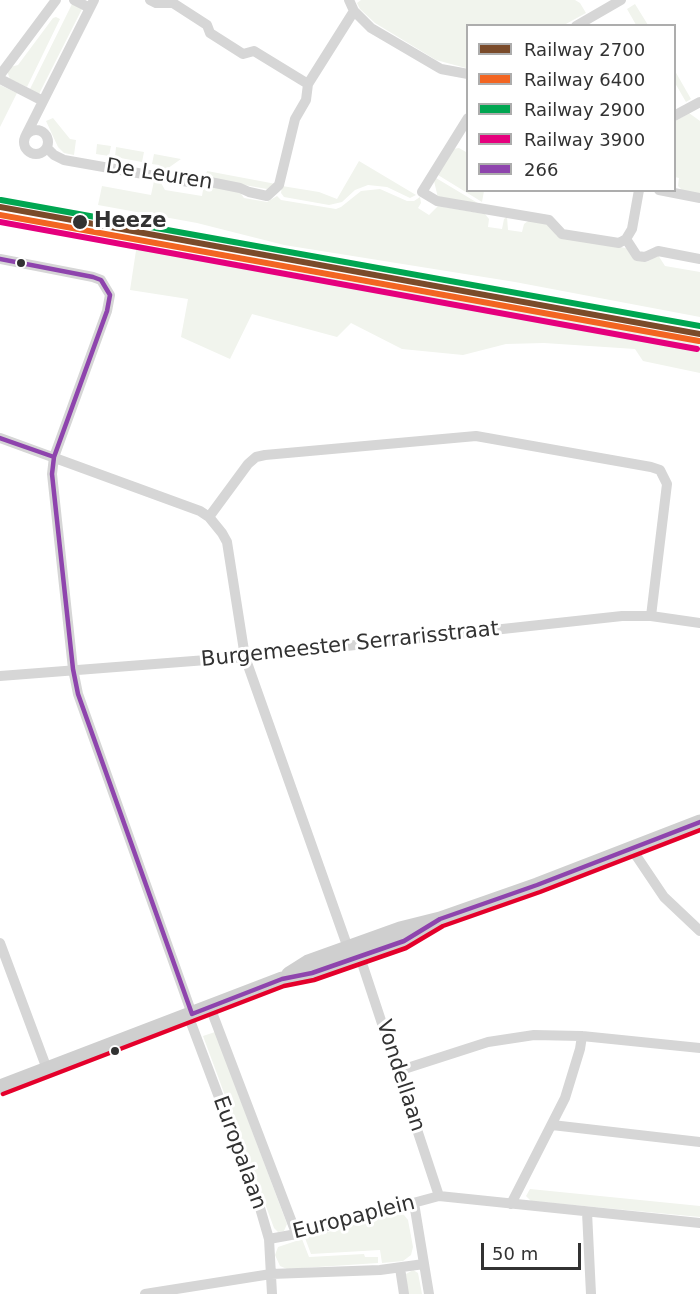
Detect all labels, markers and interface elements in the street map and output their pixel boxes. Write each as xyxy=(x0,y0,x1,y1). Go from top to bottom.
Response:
legend xyxy=(466,24,676,192)
text: Railway 2700 xyxy=(524,39,645,60)
text: Railway 6400 xyxy=(524,69,645,90)
text: Railway 2900 xyxy=(524,99,645,120)
text: Railway 3900 xyxy=(524,129,645,150)
street label: De Leuren xyxy=(104,154,214,196)
text: 266 xyxy=(524,159,558,180)
place label: Heeze xyxy=(94,209,167,235)
marker: Heeze xyxy=(71,213,89,231)
unlabelled marker xyxy=(15,257,27,269)
street label: Burgemeester Serrarisstraat xyxy=(200,617,500,673)
street label: Vondellaan xyxy=(370,1017,430,1135)
unlabelled marker xyxy=(109,1045,121,1057)
street label: Europalaan xyxy=(207,1093,271,1213)
street label: Europaplein xyxy=(290,1191,418,1245)
scale bar xyxy=(484,1231,584,1269)
text: 50 m xyxy=(492,1243,538,1264)

